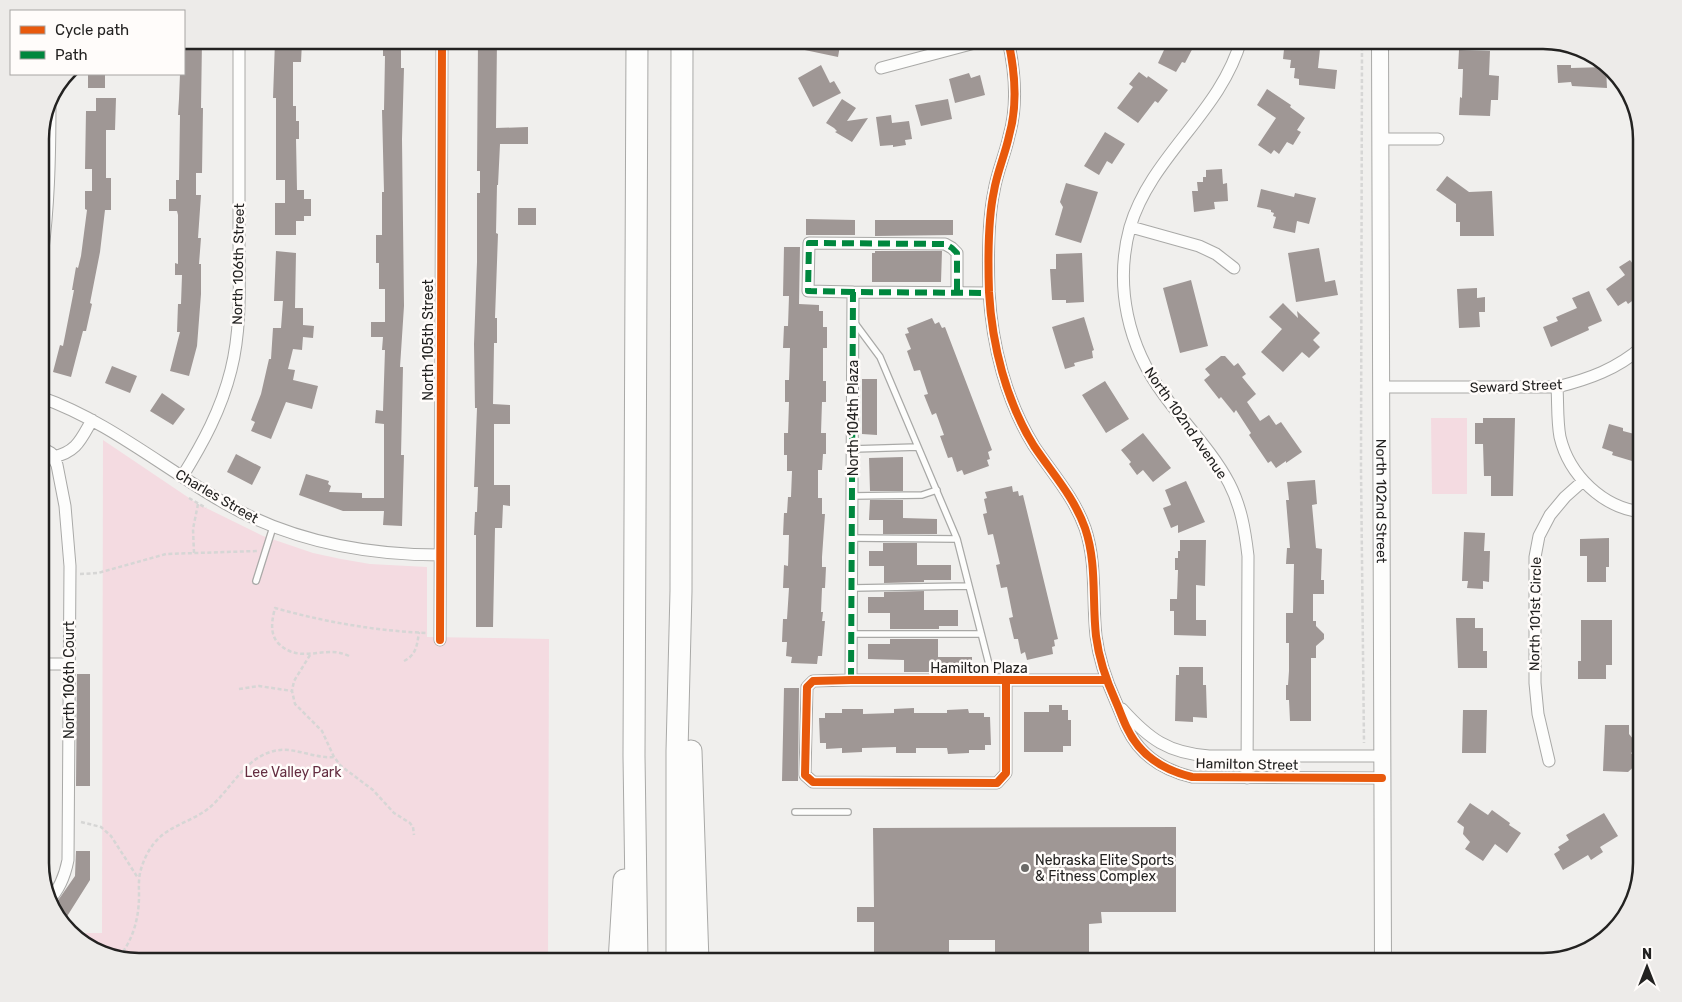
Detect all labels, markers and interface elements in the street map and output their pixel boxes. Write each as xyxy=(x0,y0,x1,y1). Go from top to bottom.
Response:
legend xyxy=(10,10,185,75)
text: Cycle path xyxy=(55,21,129,39)
text: Path xyxy=(55,46,88,64)
street label: North 106th Street xyxy=(229,202,248,325)
street label: North 105th Street xyxy=(420,279,437,401)
street label: North 104th Plaza xyxy=(845,360,862,476)
street label: North 102nd Avenue xyxy=(1141,364,1231,483)
street label: Seward Street xyxy=(1469,376,1563,397)
street label: North 102nd Street xyxy=(1372,439,1390,564)
street label: Charles Street xyxy=(172,466,262,527)
street label: North 101st Circle xyxy=(1526,557,1545,671)
street label: North 106th Court xyxy=(61,621,78,739)
street label: Hamilton Plaza xyxy=(930,660,1028,677)
street label: Hamilton Street xyxy=(1195,755,1299,774)
park label: Lee Valley Park xyxy=(245,764,342,781)
place label: Nebraska Elite Sports & Fitness Complex xyxy=(1035,852,1174,885)
marker: Nebraska Elite Sports & Fitness Complex xyxy=(1019,862,1031,874)
north arrow xyxy=(1622,942,1672,992)
text: N xyxy=(1642,946,1652,963)

